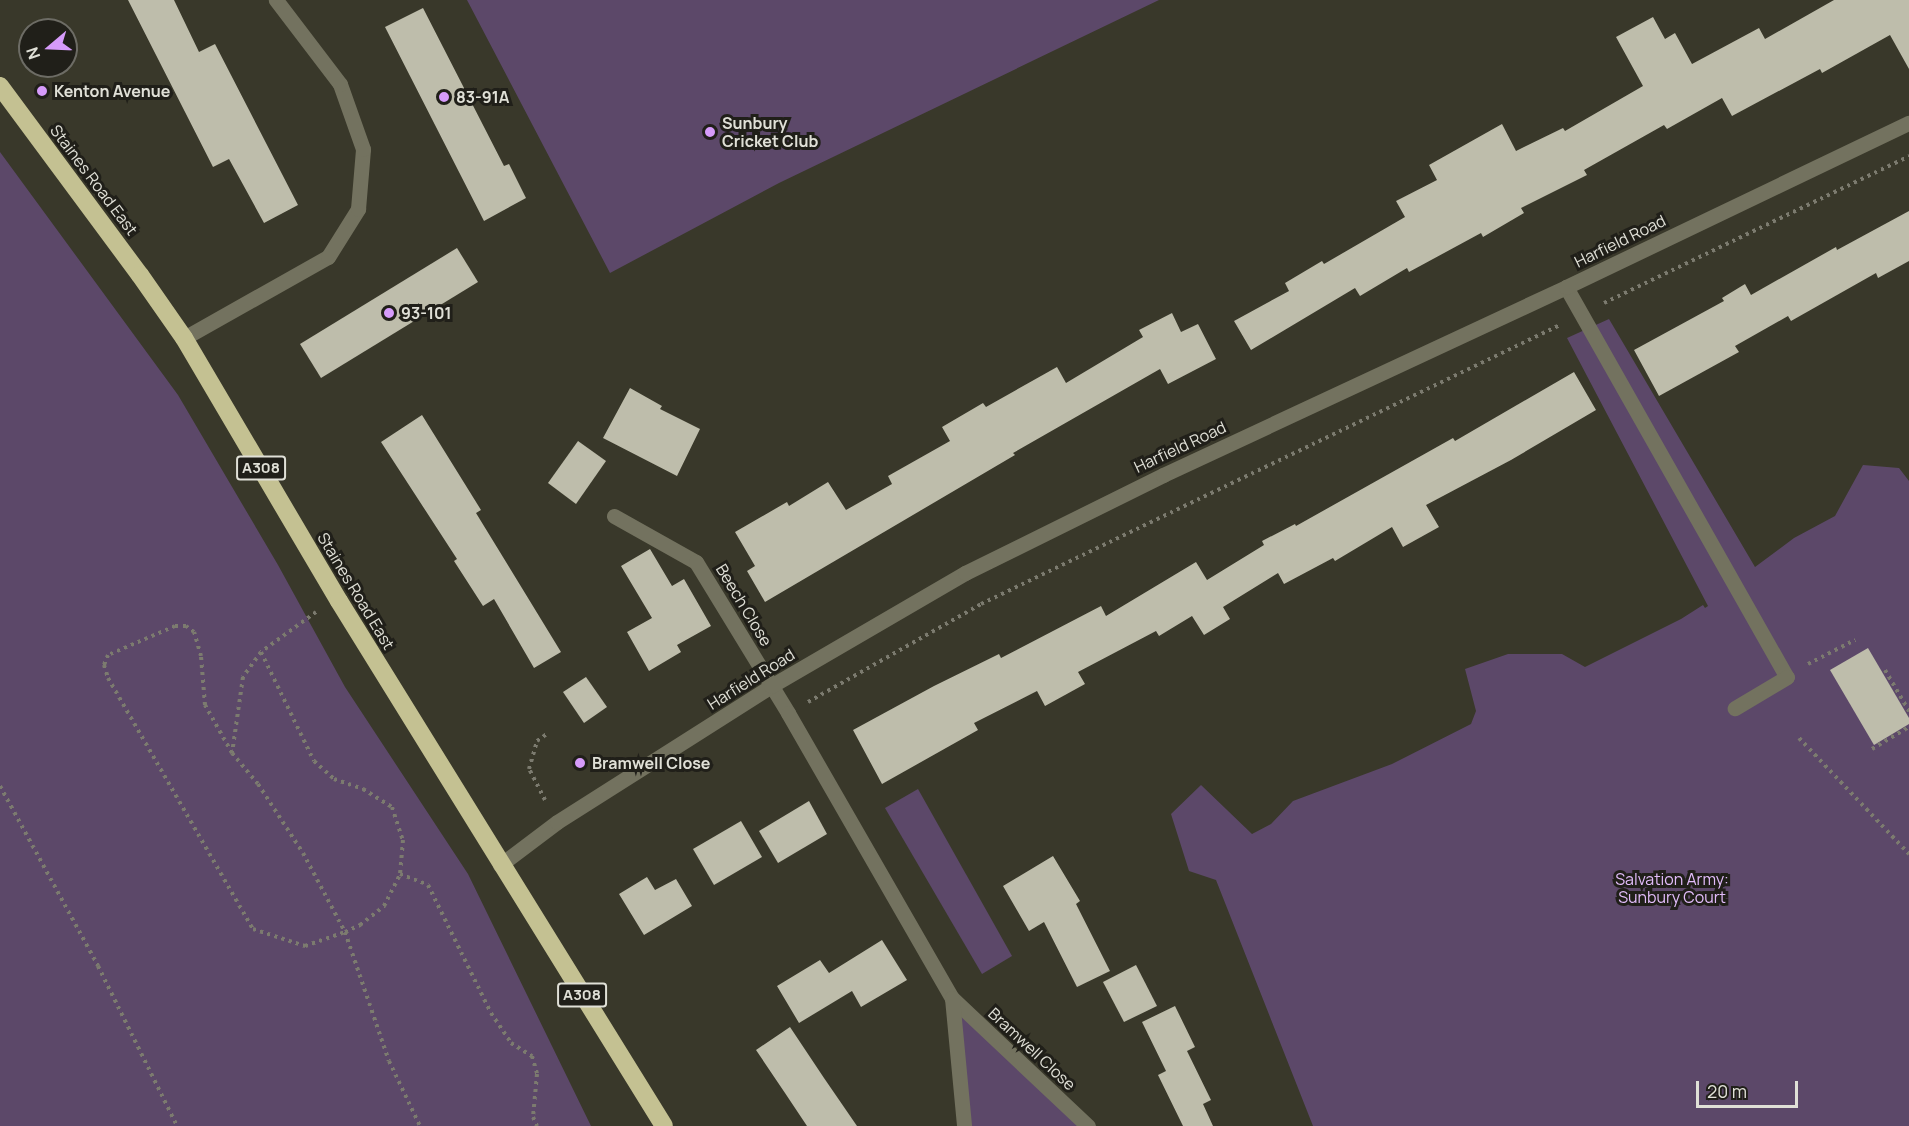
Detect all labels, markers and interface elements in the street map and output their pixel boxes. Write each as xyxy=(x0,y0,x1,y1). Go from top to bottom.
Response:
north arrow xyxy=(18,18,78,78)
text: N xyxy=(21,44,45,62)
place label: Kenton Avenue xyxy=(54,81,170,101)
marker: Kenton Avenue xyxy=(35,84,49,98)
place label: 83-91A xyxy=(456,87,510,107)
marker: 83-91A xyxy=(437,90,451,104)
place label: Sunbury Cricket Club xyxy=(722,113,818,151)
street label: Staines Road East xyxy=(46,121,142,239)
marker: Sunbury Cricket Club xyxy=(703,125,717,139)
street label: Harfield Road xyxy=(1571,211,1669,271)
place label: 93-101 xyxy=(401,303,452,323)
marker: 93-101 xyxy=(382,306,396,320)
street label: Harfield Road xyxy=(1131,417,1229,477)
road number: A308 xyxy=(236,456,286,480)
street label: Staines Road East xyxy=(313,529,399,653)
street label: Beech Close xyxy=(712,560,776,650)
street label: Harfield Road xyxy=(704,645,798,713)
place label: Bramwell Close xyxy=(592,753,710,773)
marker: Bramwell Close xyxy=(573,756,587,770)
park label: Salvation Army: Sunbury Court xyxy=(1615,869,1729,907)
road number: A308 xyxy=(556,983,608,1007)
street label: Bramwell Close xyxy=(984,1004,1080,1094)
scale bar xyxy=(1699,1069,1801,1107)
text: 20 m xyxy=(1707,1079,1747,1103)

